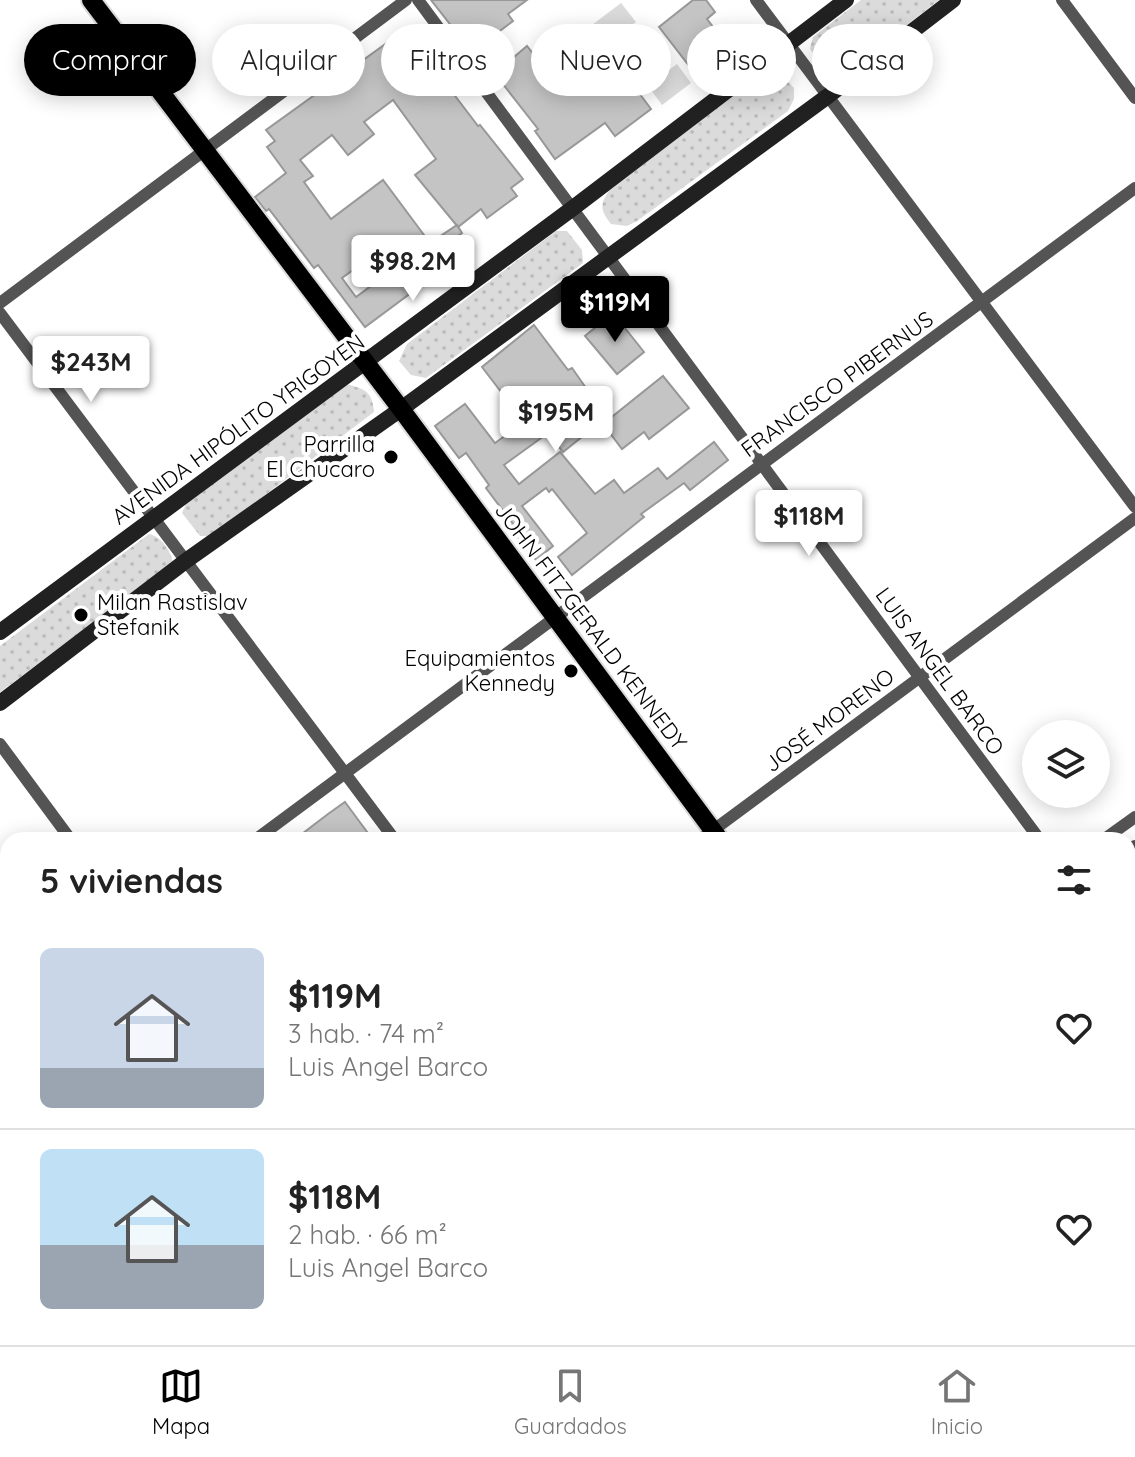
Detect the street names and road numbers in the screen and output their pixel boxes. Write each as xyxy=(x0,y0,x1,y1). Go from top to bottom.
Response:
street label: FRANCISCO PIBERNUS xyxy=(735,305,939,463)
street label: AVENIDA HIPÓLITO YRIGOYEN xyxy=(106,328,370,530)
street label: JOHN FITZGERALD KENNEDY xyxy=(489,497,693,755)
street label: LUIS ANGEL BARCO xyxy=(870,582,1010,760)
street label: JOSÉ MORENO xyxy=(758,662,900,778)

